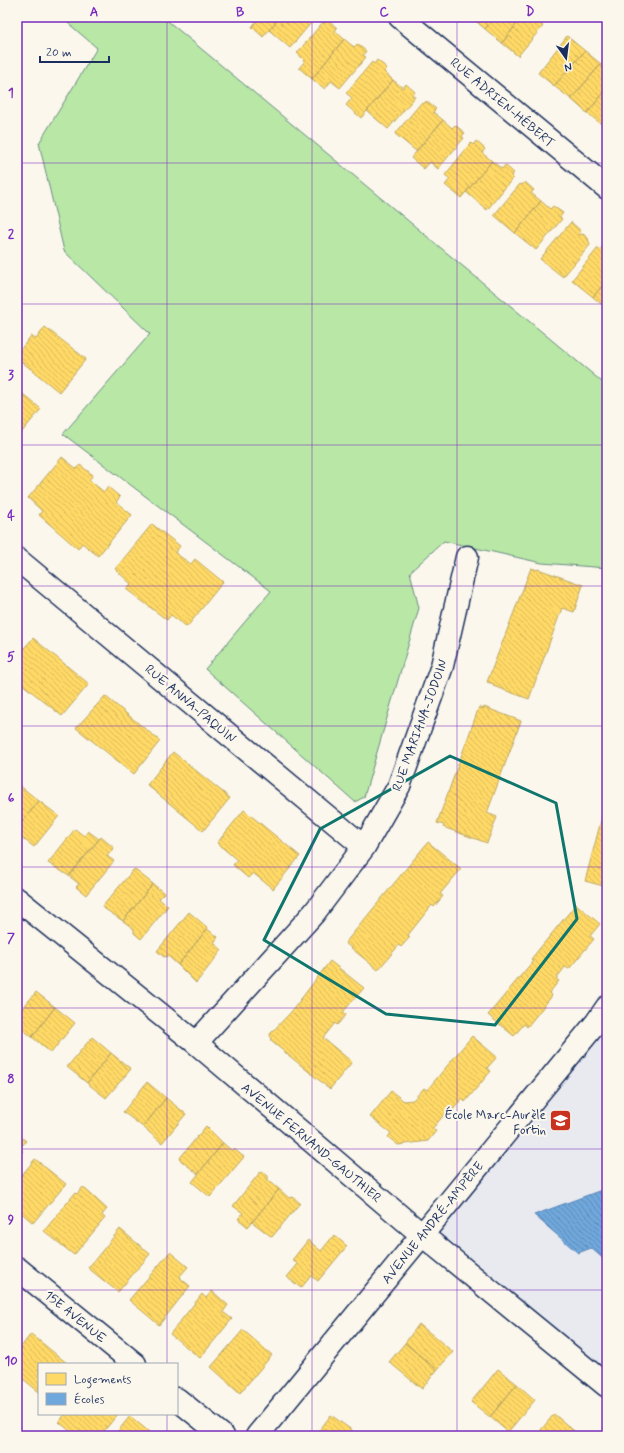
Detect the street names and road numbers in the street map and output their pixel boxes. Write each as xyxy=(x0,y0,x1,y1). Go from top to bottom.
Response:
street label: RUE ADRIEN-HÉBERT xyxy=(446,54,559,152)
street label: RUE MARIANA-JODOIN xyxy=(389,657,452,794)
street label: RUE ANNA-PAQUIN xyxy=(141,661,239,748)
street label: AVENUE FERNAND-GAUTHIER xyxy=(237,1079,385,1207)
street label: AVENUE ANDRÉ-AMPÈRE xyxy=(378,1157,488,1288)
street label: 15E AVENUE xyxy=(41,1287,109,1347)

